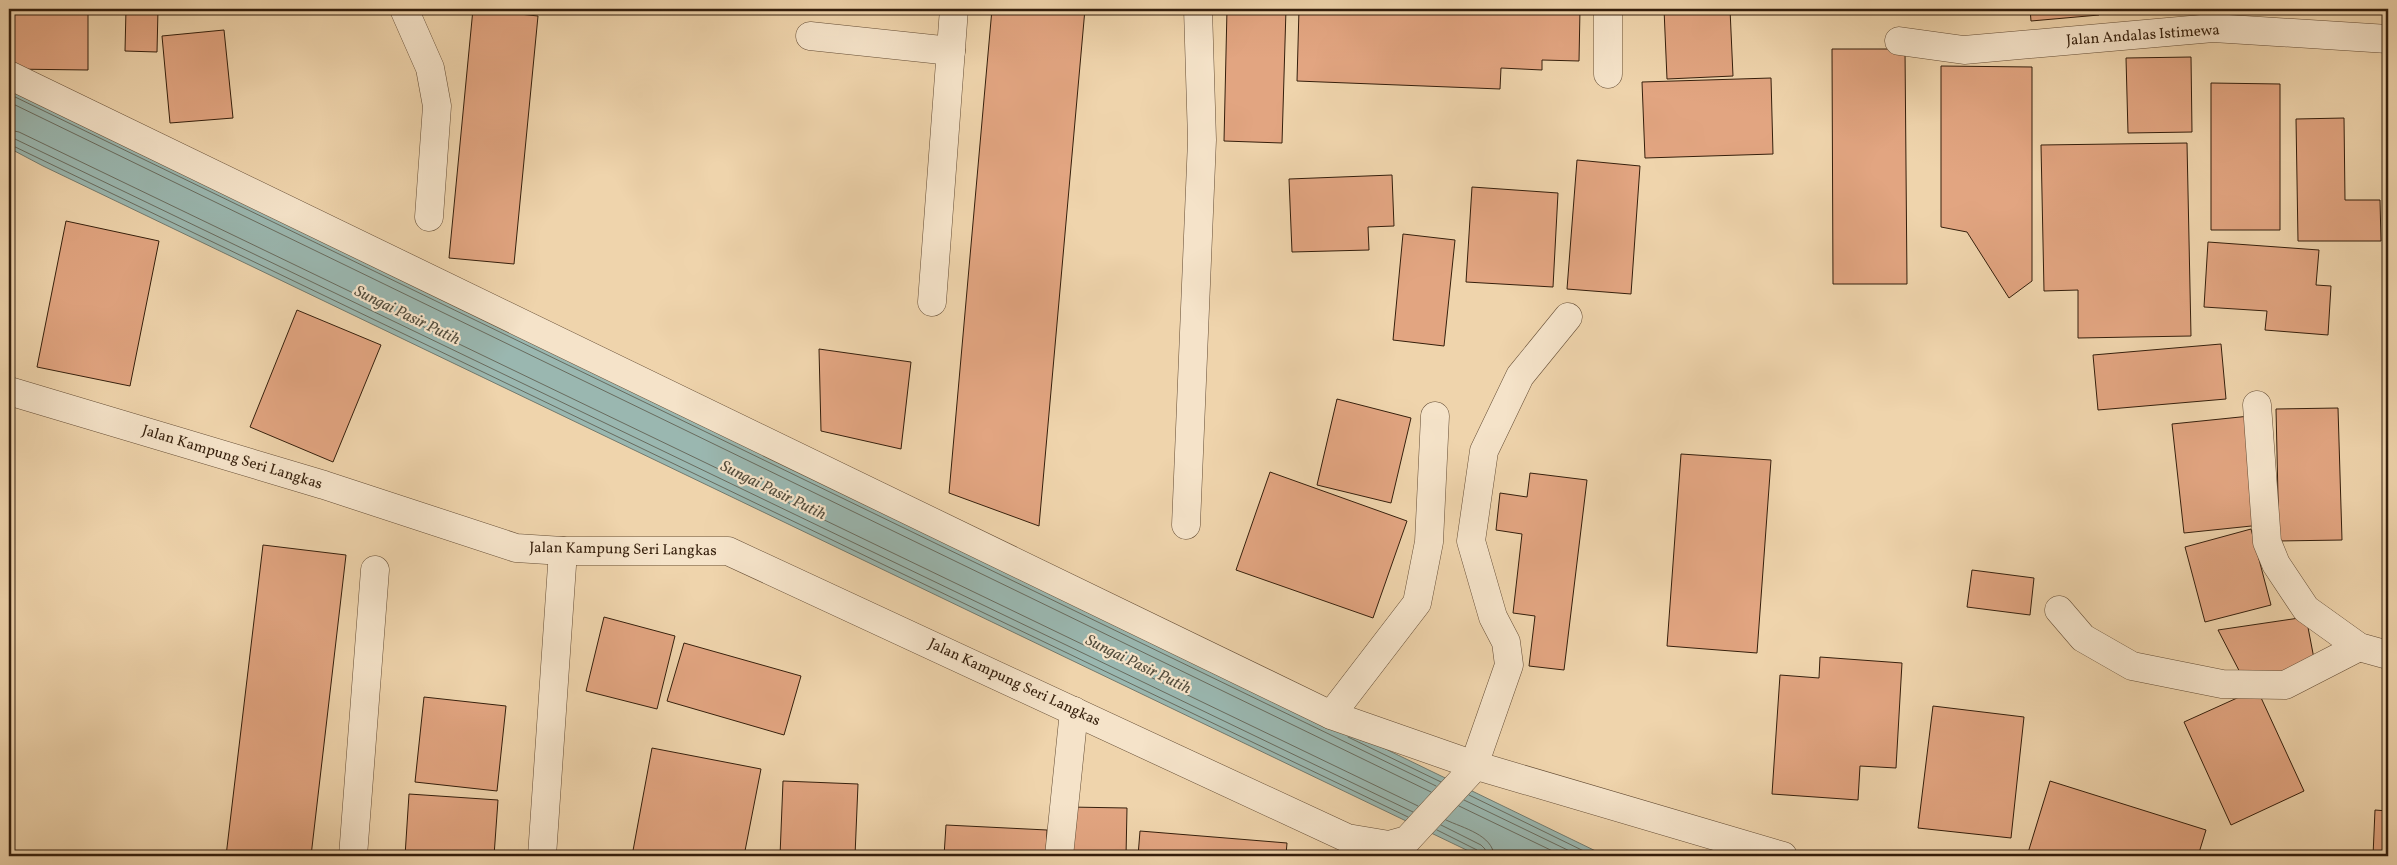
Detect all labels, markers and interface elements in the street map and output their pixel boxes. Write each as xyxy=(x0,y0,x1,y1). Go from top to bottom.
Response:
street label: Jalan Andalas Istimewa xyxy=(2065,20,2221,52)
water label: Sungai Pasir Putih xyxy=(350,281,464,351)
street label: Jalan Kampung Seri Langkas xyxy=(139,421,325,495)
water label: Sungai Pasir Putih xyxy=(716,456,830,526)
street label: Jalan Kampung Seri Langkas xyxy=(529,538,717,562)
water label: Sungai Pasir Putih xyxy=(1081,630,1195,700)
street label: Jalan Kampung Seri Langkas xyxy=(925,634,1103,732)

